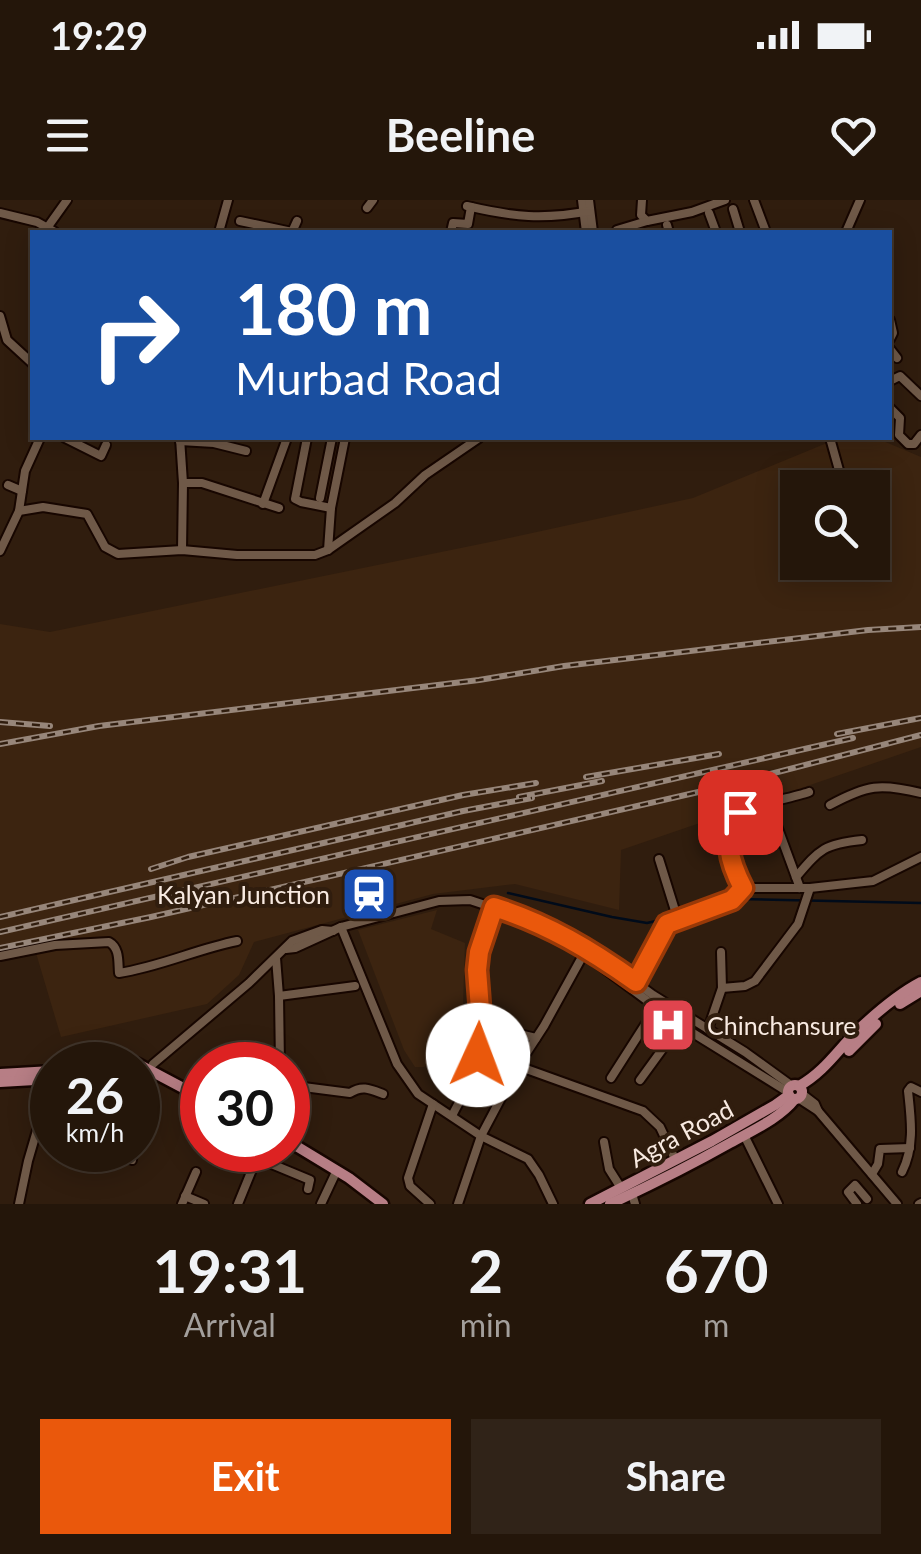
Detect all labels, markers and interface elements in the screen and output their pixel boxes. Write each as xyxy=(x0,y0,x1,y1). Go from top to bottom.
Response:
text: 19:29 xyxy=(50,12,148,58)
icon: menu xyxy=(40,108,95,163)
text: Beeline xyxy=(386,108,535,162)
icon: heart xyxy=(826,108,881,163)
text: 180 m xyxy=(235,266,432,350)
icon: right xyxy=(70,270,200,400)
text: Murbad Road xyxy=(235,351,502,405)
map controls xyxy=(780,470,890,580)
button: search xyxy=(780,470,890,580)
pin xyxy=(698,770,783,855)
icon: arrive xyxy=(713,785,768,840)
station icon: Kalyan Junction xyxy=(339,864,399,924)
place label: Kalyan Junction xyxy=(157,879,330,909)
hospital icon: Chinchansure xyxy=(638,995,698,1055)
position arrow xyxy=(426,1003,530,1107)
place label: Chinchansure xyxy=(707,1010,856,1040)
speed limit sign: 30 xyxy=(180,1042,310,1172)
text: 26 xyxy=(66,1065,124,1125)
street label: Agra Road xyxy=(624,1093,738,1173)
text: km/h xyxy=(66,1117,124,1147)
text: 19:31 xyxy=(153,1234,307,1306)
text: 2 xyxy=(468,1234,503,1306)
text: 670 xyxy=(664,1234,768,1306)
text: Arrival xyxy=(184,1305,276,1344)
text: min xyxy=(460,1305,512,1344)
text: m xyxy=(703,1305,729,1344)
button: Exit xyxy=(40,1419,451,1534)
button: Share xyxy=(471,1419,881,1534)

